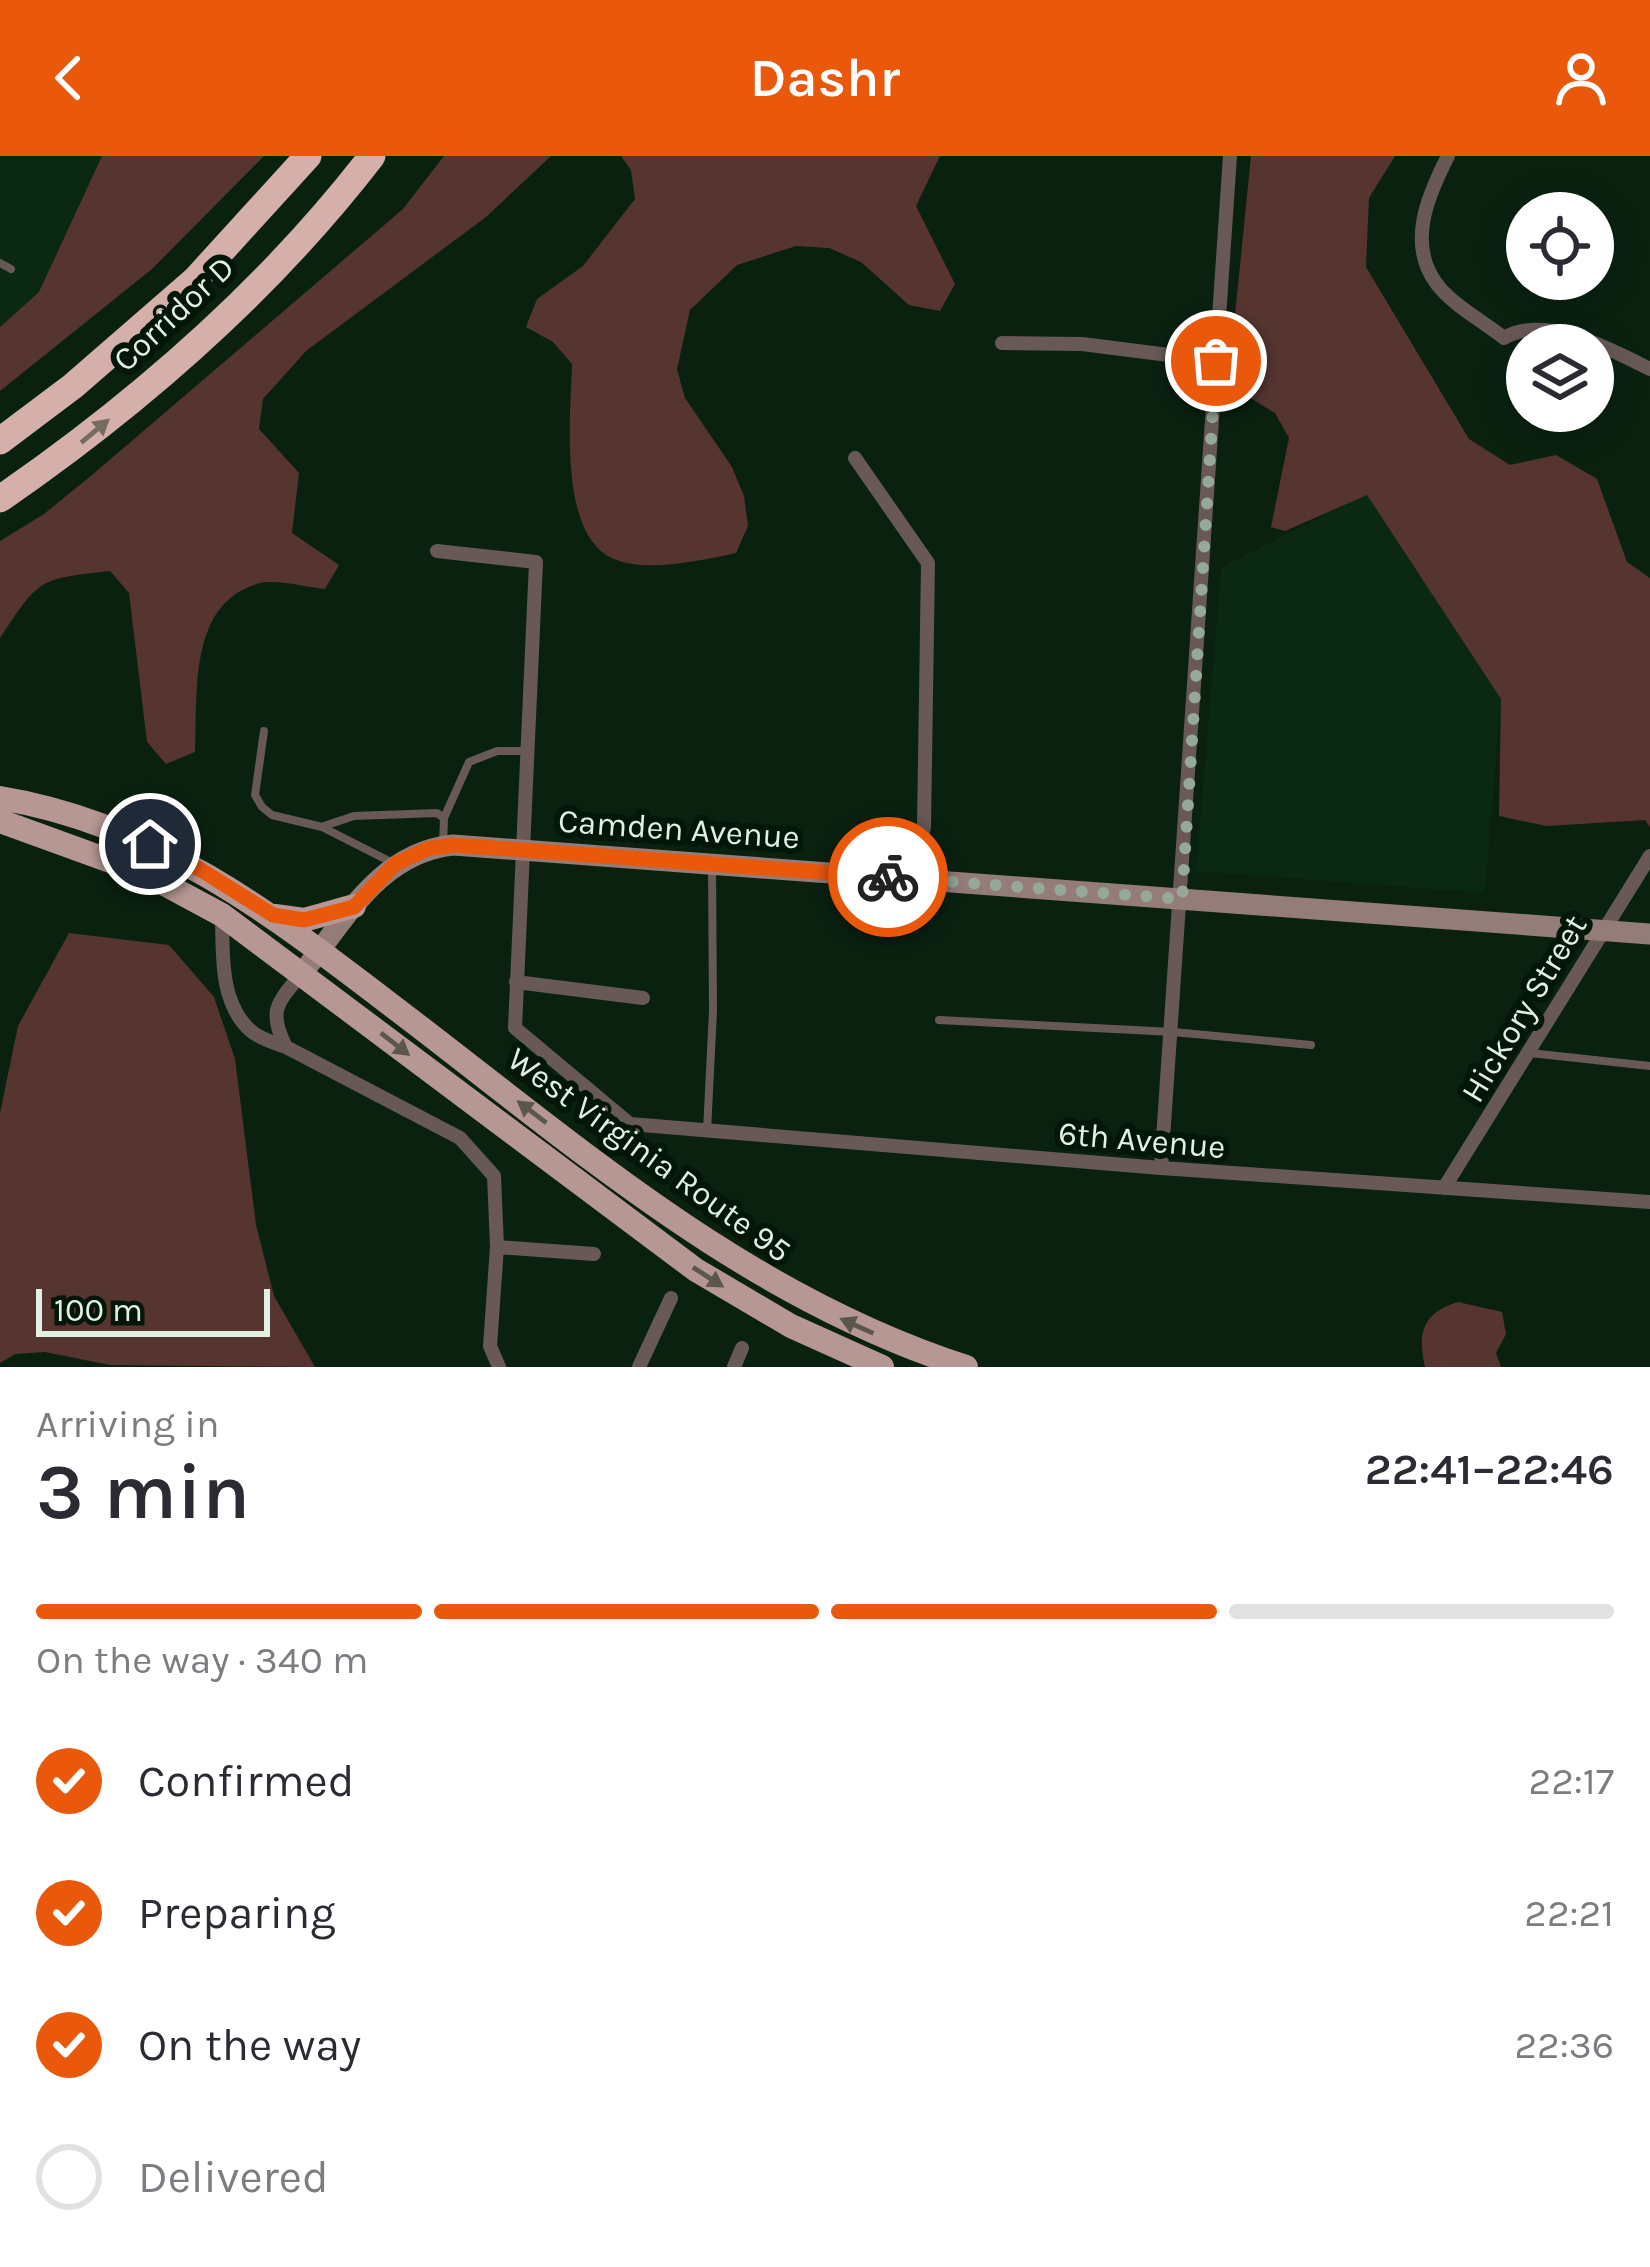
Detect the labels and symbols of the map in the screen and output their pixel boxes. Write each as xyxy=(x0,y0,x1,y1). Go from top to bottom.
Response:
street label: Corridor D xyxy=(105,248,242,379)
pin xyxy=(1165,310,1267,412)
one-way arrow xyxy=(80,418,110,444)
pin xyxy=(99,793,201,895)
street label: Camden Avenue xyxy=(557,802,801,856)
courier xyxy=(828,817,948,937)
street label: Hickory Street xyxy=(1453,908,1595,1109)
one-way arrow xyxy=(380,1031,411,1055)
street label: West Virginia Route 95 xyxy=(501,1039,798,1270)
one-way arrow xyxy=(516,1100,547,1125)
street label: 6th Avenue xyxy=(1057,1114,1227,1166)
one-way arrow xyxy=(691,1266,724,1288)
scale bar xyxy=(36,1283,270,1336)
one-way arrow xyxy=(839,1315,874,1335)

